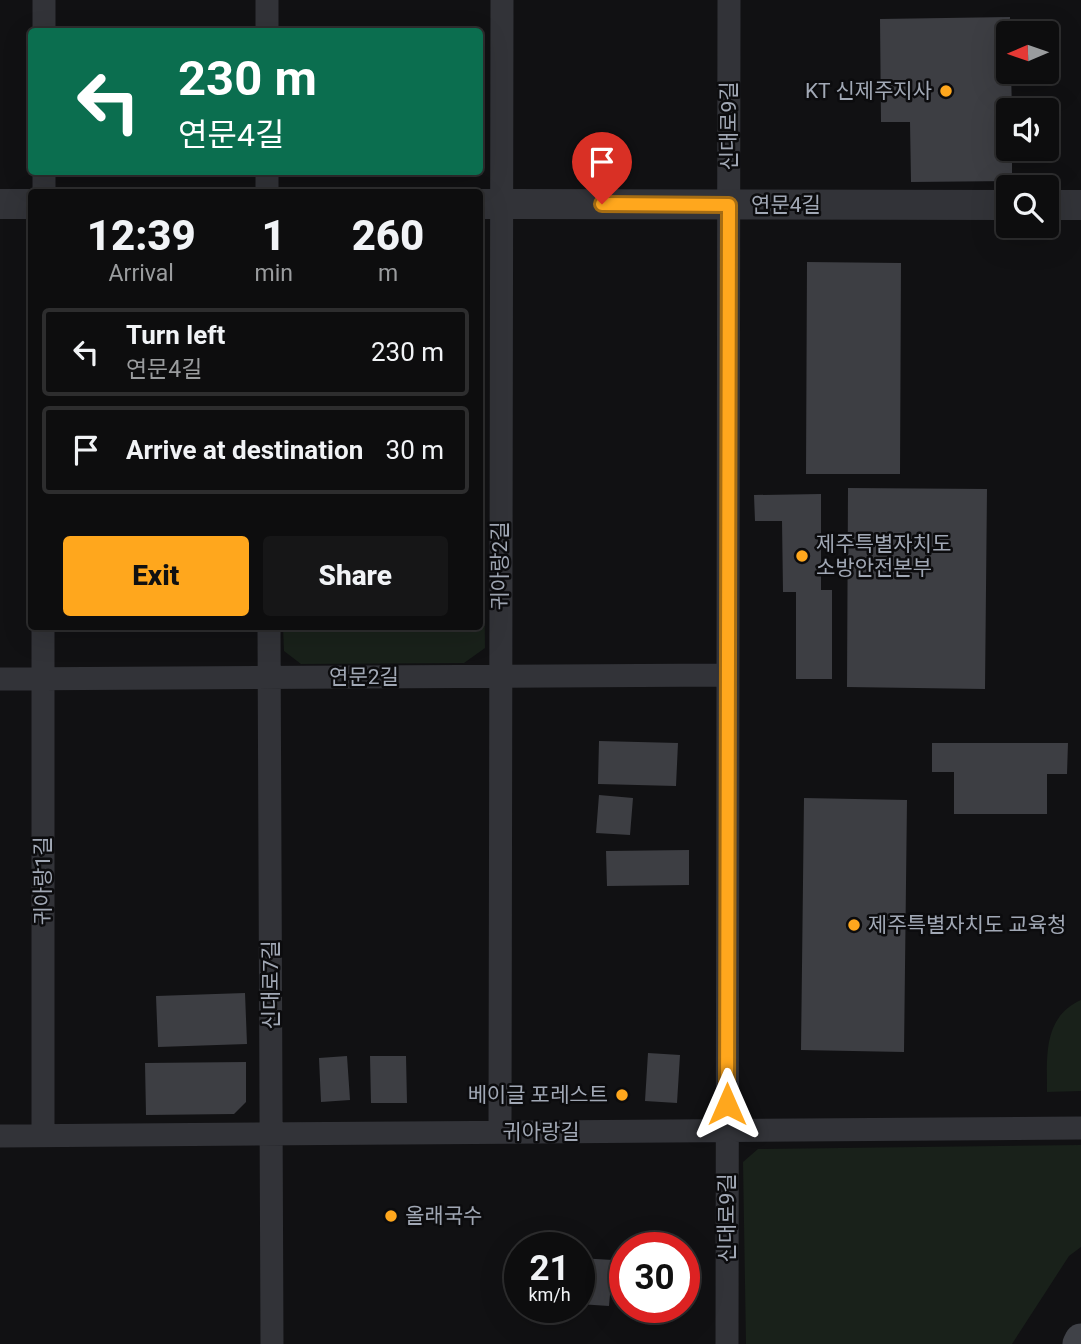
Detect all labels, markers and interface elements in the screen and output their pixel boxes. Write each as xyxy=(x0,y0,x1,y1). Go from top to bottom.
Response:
north arrow xyxy=(996,21,1059,84)
map controls xyxy=(996,21,1059,238)
text: 230 m xyxy=(178,50,317,107)
icon: left xyxy=(63,56,154,147)
place label: KT 신제주지사 xyxy=(805,79,932,103)
street label: 신대로9길 xyxy=(717,81,741,171)
marker: KT 신제주지사 xyxy=(938,83,954,99)
button: sound xyxy=(996,98,1059,161)
text: 연문4길 xyxy=(178,116,284,154)
pin xyxy=(572,132,632,204)
icon: arrive xyxy=(583,143,621,181)
button: search xyxy=(996,175,1059,238)
street label: 연문4길 xyxy=(751,193,821,217)
text: 12:39 xyxy=(87,211,196,260)
text: 1 xyxy=(262,211,286,260)
text: 260 xyxy=(352,211,424,260)
text: Arrival xyxy=(109,260,174,287)
text: min xyxy=(254,260,293,287)
text: m xyxy=(378,260,398,287)
text: Turn left xyxy=(126,320,225,350)
icon: left xyxy=(67,333,105,371)
text: 230 m xyxy=(371,337,444,367)
text: 연문4길 xyxy=(126,356,202,383)
icon: arrive xyxy=(67,431,105,469)
text: Arrive at destination xyxy=(126,435,363,465)
text: 30 m xyxy=(386,435,444,465)
street label: 귀아랑2길 xyxy=(488,521,512,611)
place label: 제주특별자치도 소방안전본부 xyxy=(816,532,951,580)
button: Exit xyxy=(63,536,249,616)
button: Share xyxy=(263,536,448,616)
marker: 제주특별자치도 소방안전본부 xyxy=(794,548,810,564)
street label: 연문2길 xyxy=(329,665,399,689)
street label: 귀아랑1길 xyxy=(31,836,55,926)
place label: 제주특별자치도 교육청 xyxy=(868,913,1066,937)
marker: 제주특별자치도 교육청 xyxy=(846,917,862,933)
street label: 신대로7길 xyxy=(259,940,283,1030)
position arrow xyxy=(690,1067,764,1141)
place label: 베이글 포레스트 xyxy=(468,1083,608,1107)
marker: 베이글 포레스트 xyxy=(614,1087,630,1103)
street label: 귀아랑길 xyxy=(502,1120,580,1144)
street label: 신대로9길 xyxy=(715,1173,739,1263)
place label: 올래국수 xyxy=(405,1204,482,1228)
marker: 올래국수 xyxy=(383,1208,399,1224)
speed limit sign: 30 xyxy=(609,1232,700,1323)
text: 21 xyxy=(529,1248,570,1289)
text: km/h xyxy=(528,1284,571,1305)

